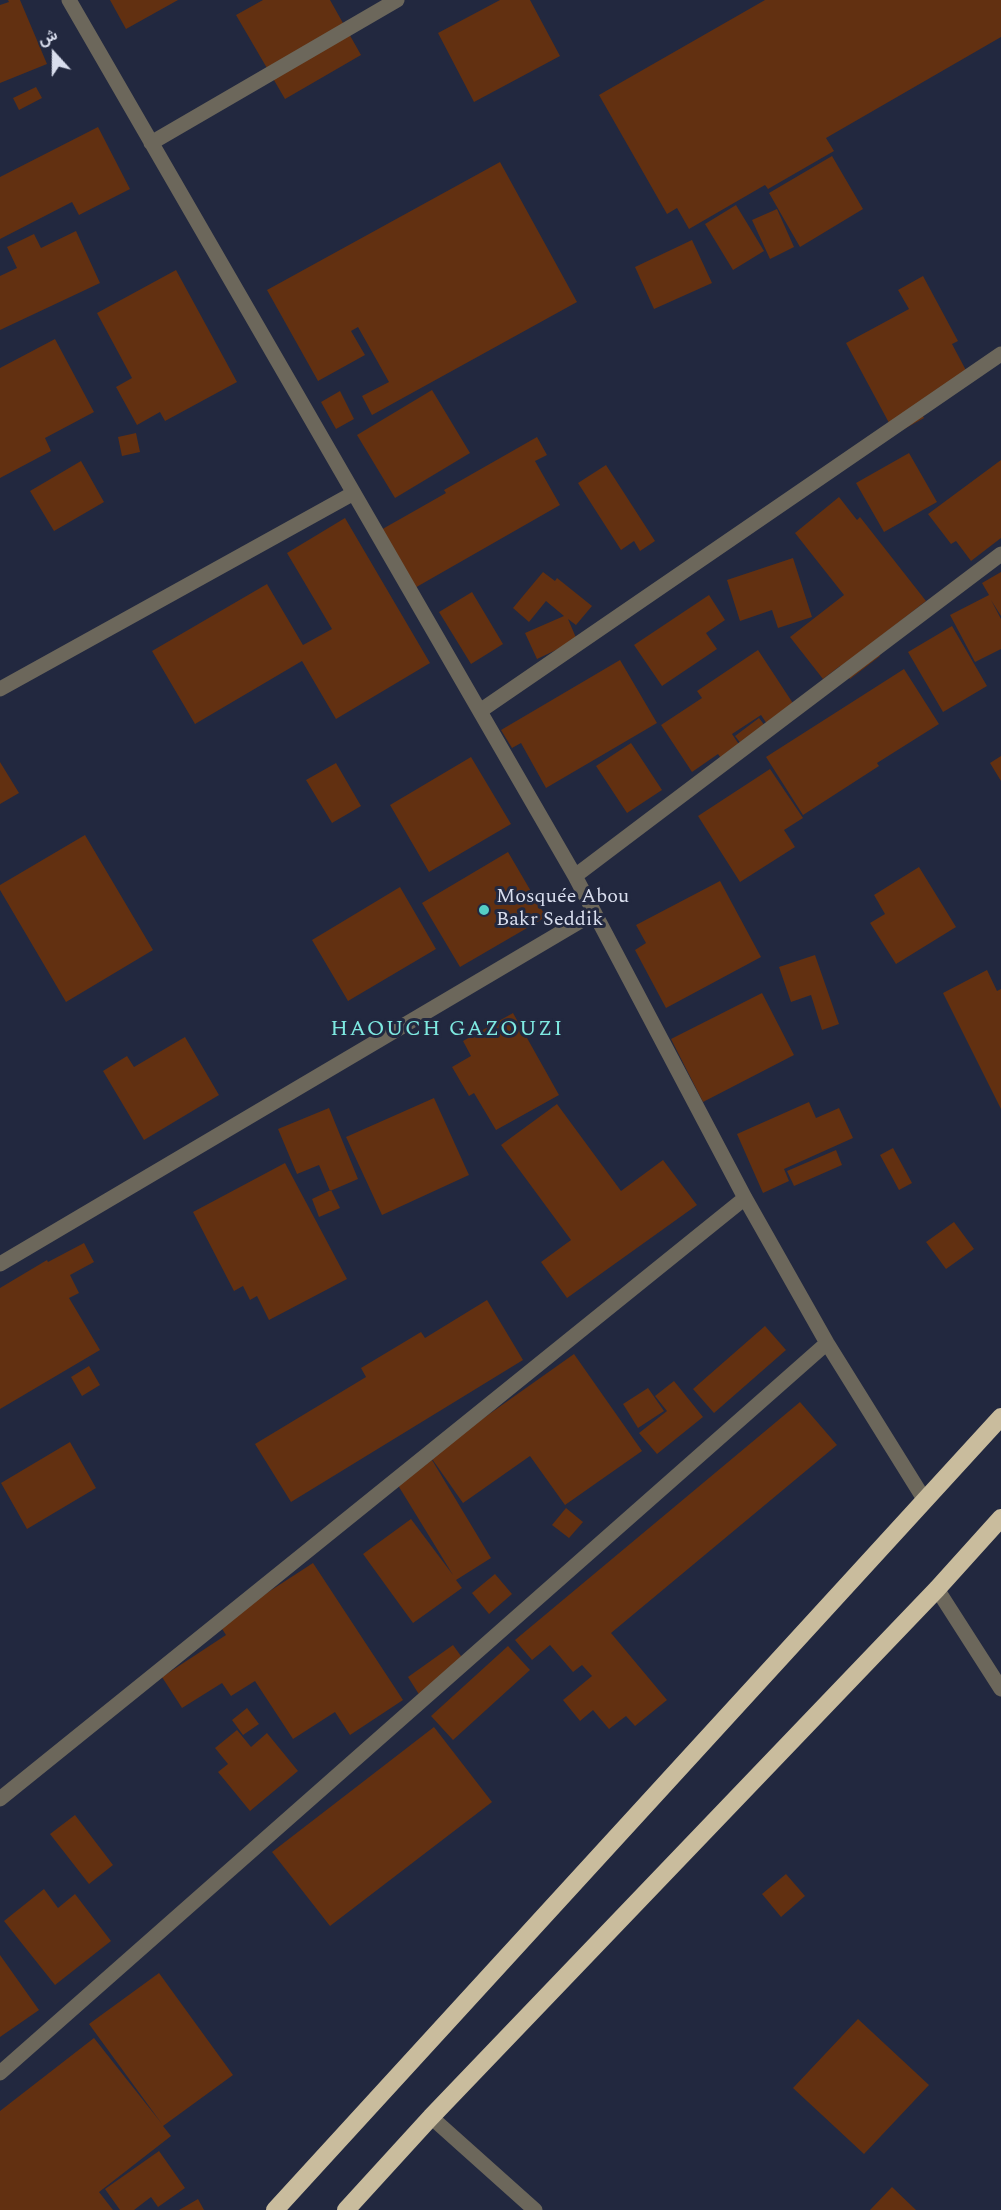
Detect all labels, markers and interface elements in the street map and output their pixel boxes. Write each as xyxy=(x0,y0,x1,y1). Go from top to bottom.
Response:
text: ش xyxy=(34,23,61,52)
north arrow xyxy=(24,24,84,84)
place label: Mosquée Abou Bakr Seddik xyxy=(496,886,629,933)
marker: Mosquée Abou Bakr Seddik xyxy=(477,903,491,917)
district label: HAOUCH GAZOUZI xyxy=(330,1018,564,1044)

